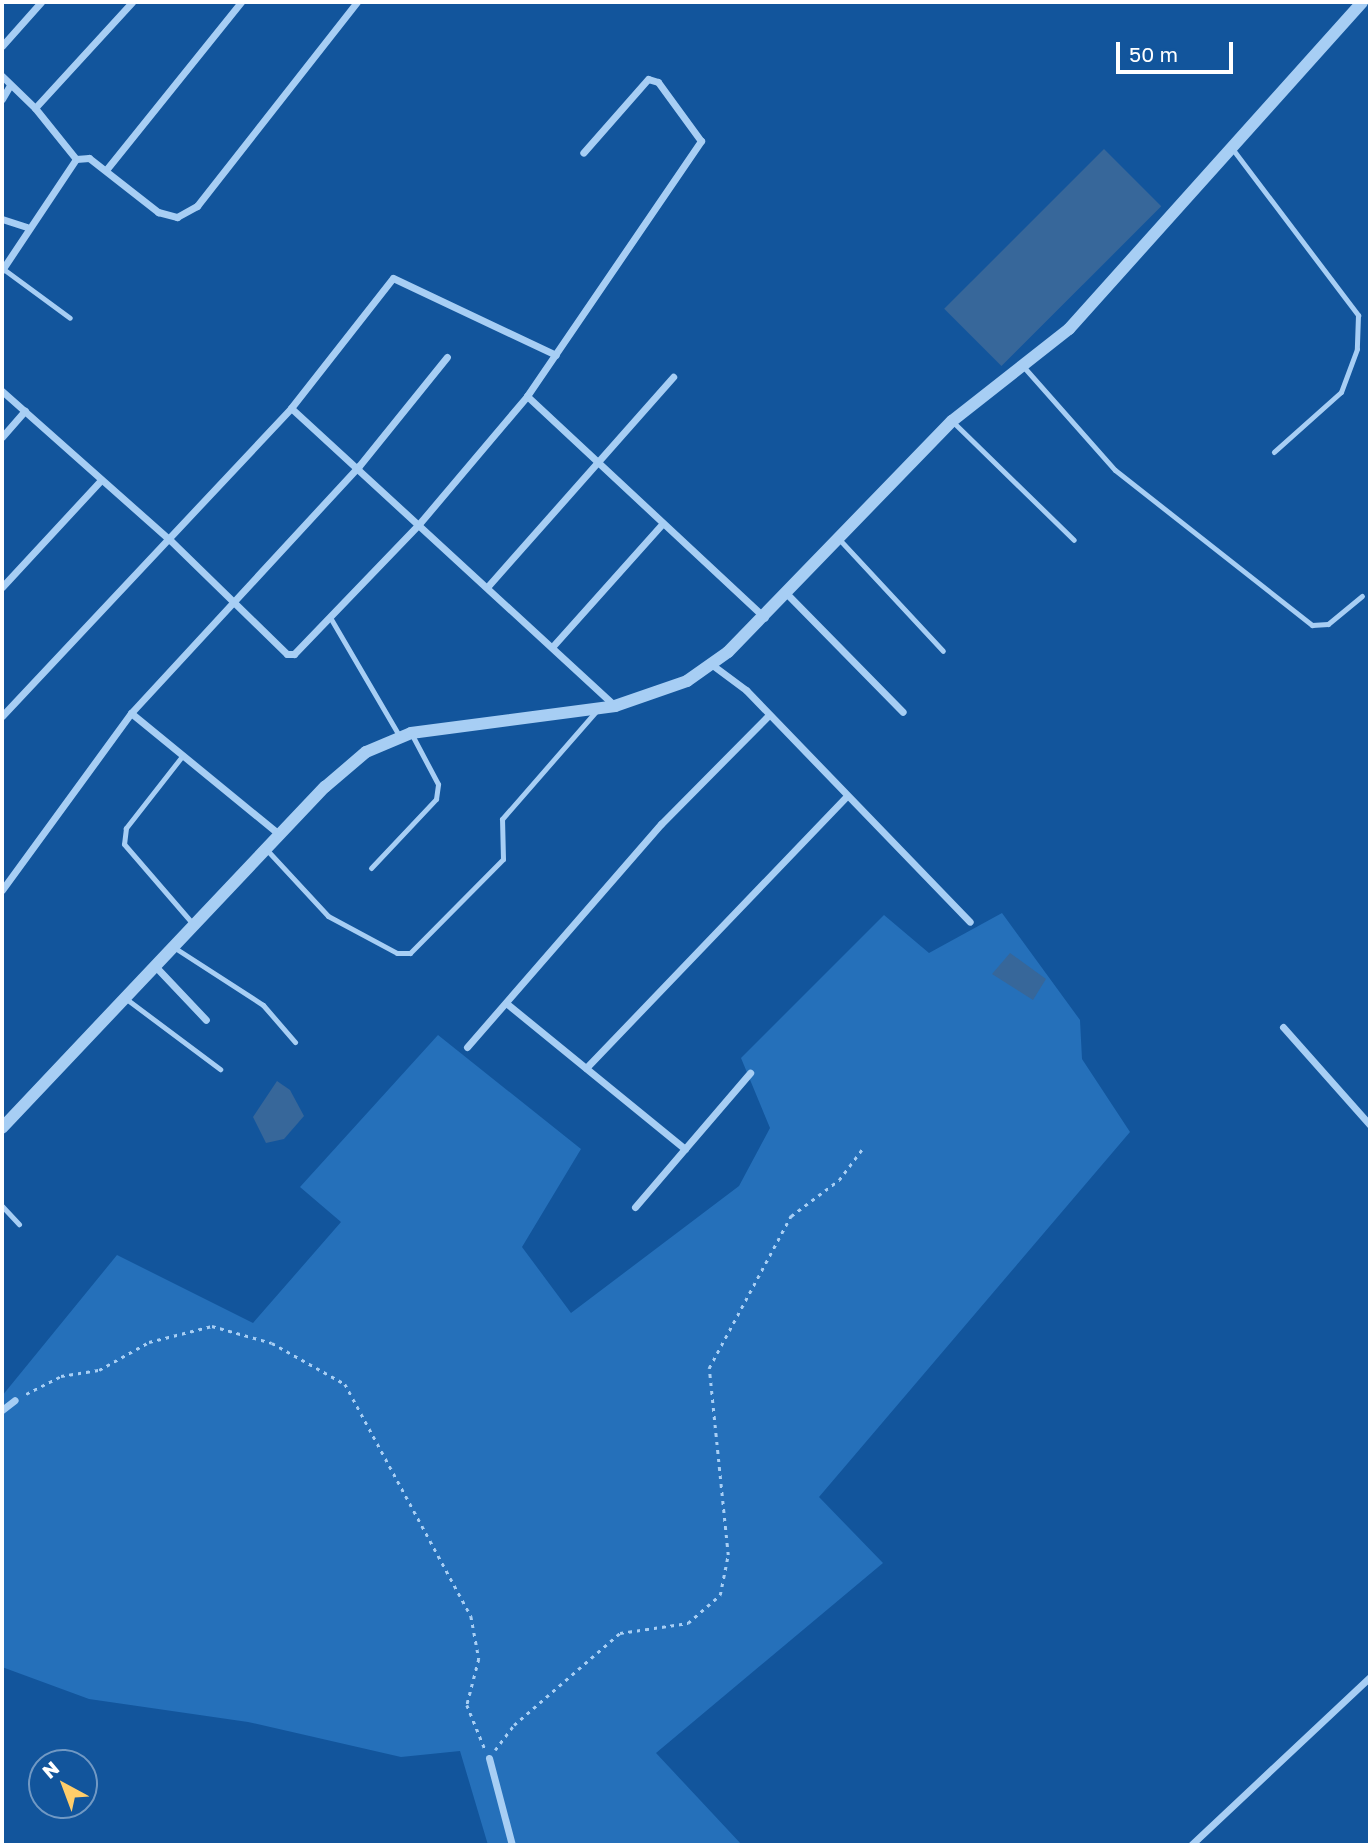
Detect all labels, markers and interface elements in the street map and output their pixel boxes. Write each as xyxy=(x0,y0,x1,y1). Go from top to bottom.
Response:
scale bar xyxy=(1120,28,1237,72)
text: 50 m xyxy=(1129,41,1178,67)
north arrow xyxy=(28,1749,98,1819)
text: N xyxy=(37,1756,63,1783)

